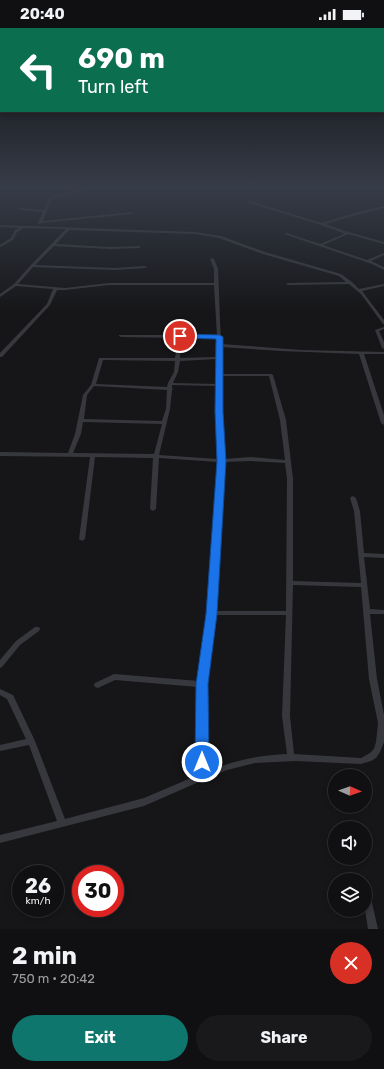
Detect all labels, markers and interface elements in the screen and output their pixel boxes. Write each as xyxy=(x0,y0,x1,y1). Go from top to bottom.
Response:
text: 20:40 xyxy=(20,5,65,23)
text: 690 m xyxy=(78,42,165,75)
icon: left xyxy=(12,44,64,96)
text: Turn left xyxy=(78,76,148,98)
pin xyxy=(163,319,197,353)
icon: arrive xyxy=(169,325,191,347)
position arrow xyxy=(181,741,223,783)
north arrow xyxy=(328,769,372,813)
map controls xyxy=(328,769,372,917)
button: sound xyxy=(328,821,372,865)
speed limit sign: 30 xyxy=(72,865,124,917)
button: layers xyxy=(328,873,372,917)
text: 26 xyxy=(25,874,51,898)
text: km/h xyxy=(26,895,50,907)
text: 2 min xyxy=(12,942,77,970)
button: close xyxy=(330,942,372,984)
text: 750 m · 20:42 xyxy=(12,971,95,986)
button: Exit xyxy=(12,1015,188,1061)
button: Share xyxy=(196,1015,372,1061)

